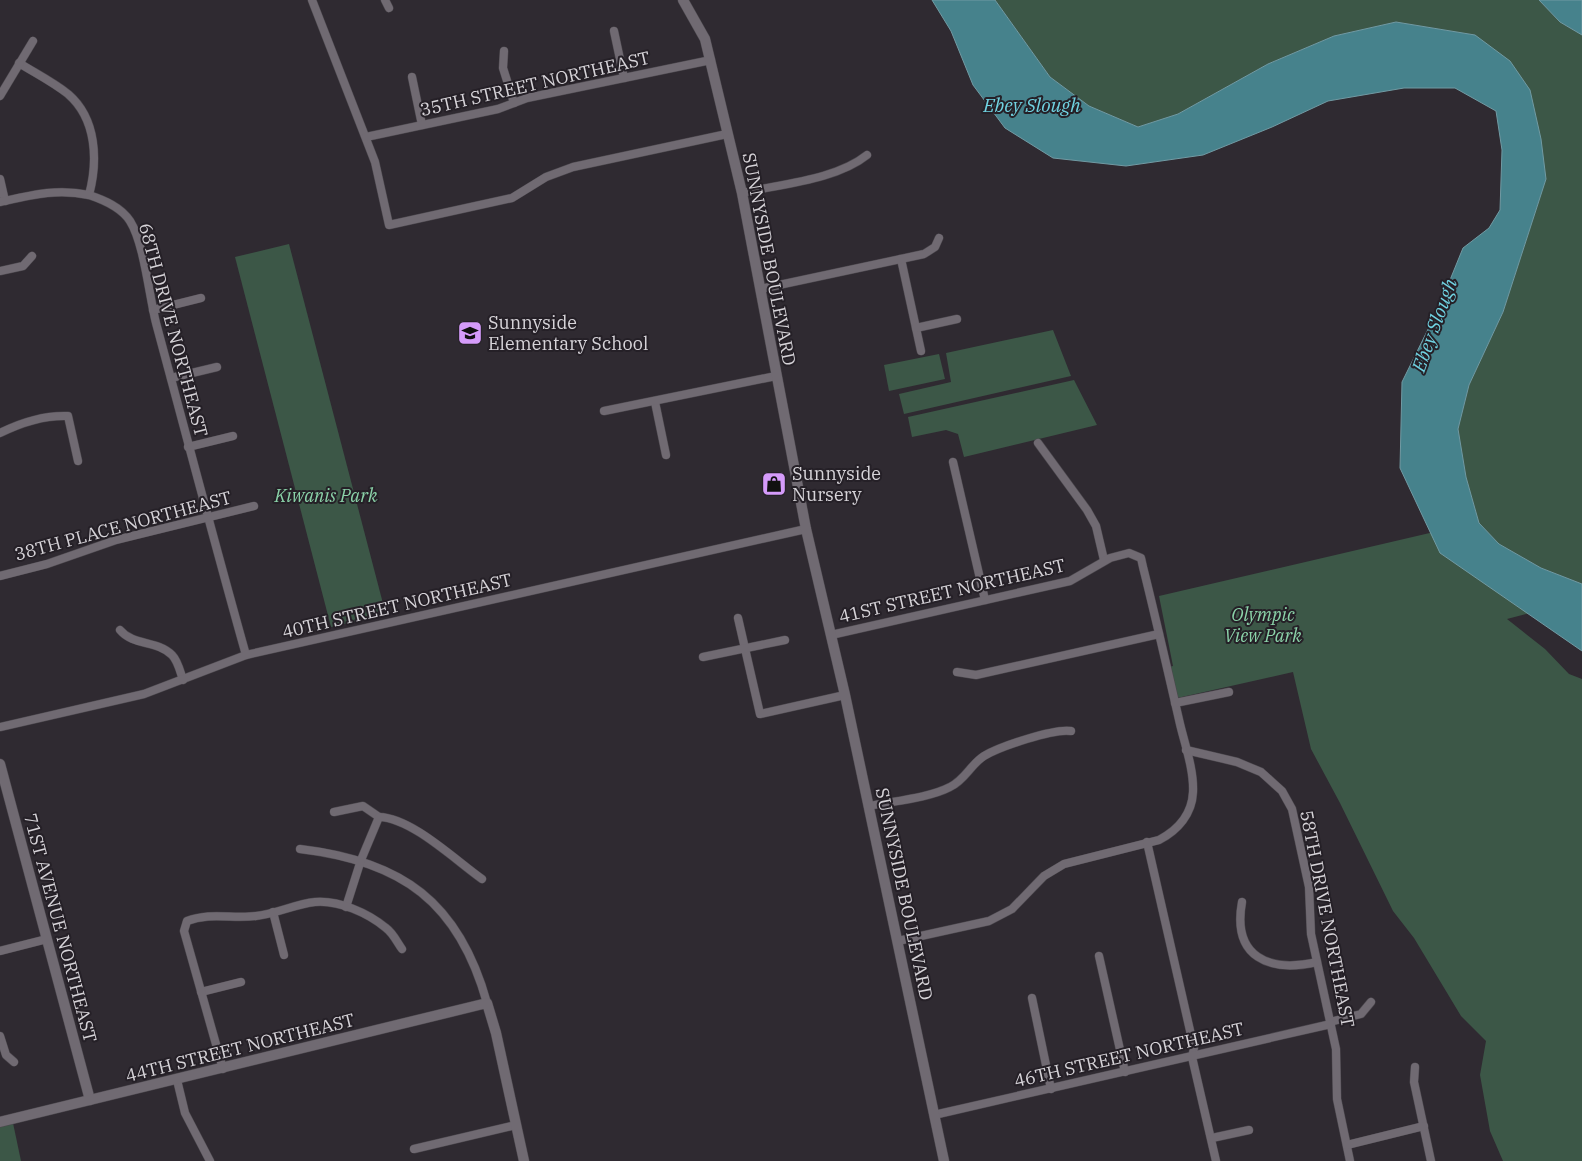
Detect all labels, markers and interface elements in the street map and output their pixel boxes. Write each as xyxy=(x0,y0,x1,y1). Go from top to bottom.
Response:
street label: 35TH STREET NORTHEAST xyxy=(418,46,652,121)
water label: Ebey Slough xyxy=(982,93,1081,117)
street label: SUNNYSIDE BOULEVARD xyxy=(738,150,801,367)
street label: 68TH DRIVE NORTHEAST xyxy=(134,220,213,440)
water label: Ebey Slough xyxy=(1406,275,1462,376)
place label: Sunnyside Elementary School xyxy=(488,311,648,355)
school or university icon: Sunnyside Elementary School xyxy=(457,320,483,346)
place label: Sunnyside Nursery xyxy=(792,462,881,506)
shop icon: Sunnyside Nursery xyxy=(761,471,787,497)
park label: Kiwanis Park xyxy=(273,484,378,507)
street label: 38TH PLACE NORTHEAST xyxy=(12,485,234,566)
street label: 41ST STREET NORTHEAST xyxy=(837,553,1067,628)
street label: 40TH STREET NORTHEAST xyxy=(280,568,514,643)
park label: Olympic View Park xyxy=(1224,603,1302,647)
street label: SUNNYSIDE BOULEVARD xyxy=(871,786,938,1002)
street label: 58TH DRIVE NORTHEAST xyxy=(1295,808,1360,1030)
street label: 71ST AVENUE NORTHEAST xyxy=(19,811,102,1045)
street label: 44TH STREET NORTHEAST xyxy=(123,1008,357,1087)
street label: 46TH STREET NORTHEAST xyxy=(1012,1017,1246,1092)

